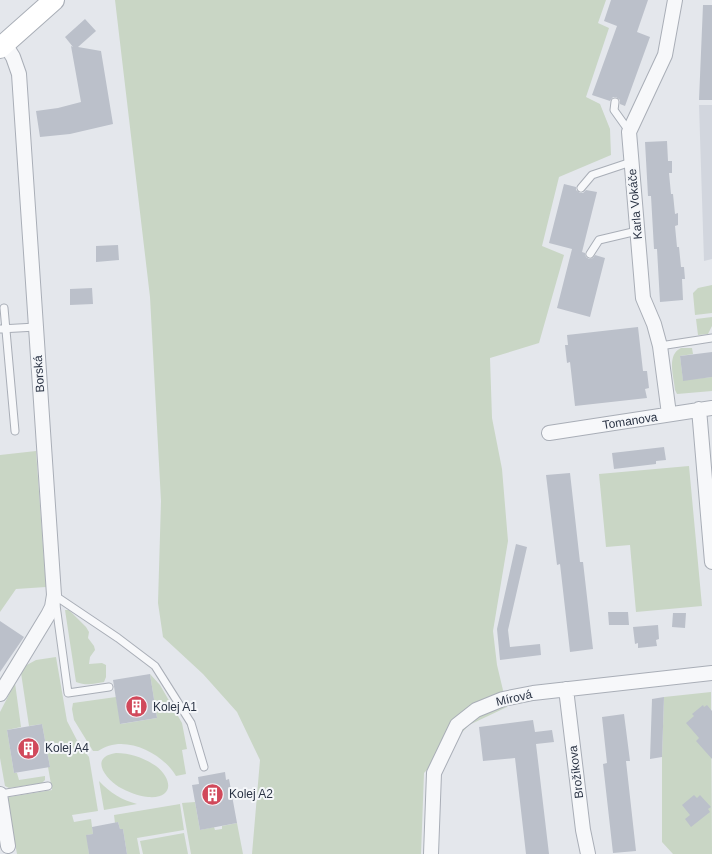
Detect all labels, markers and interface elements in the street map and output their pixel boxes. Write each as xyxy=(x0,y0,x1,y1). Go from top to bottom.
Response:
street label: Karla Vokáče xyxy=(625,168,645,240)
street label: Borská xyxy=(31,355,47,393)
street label: Tomanova xyxy=(602,410,659,432)
street label: Mírová xyxy=(495,687,534,709)
building icon: Kolej A1 xyxy=(125,695,149,719)
place label: Kolej A1 xyxy=(153,700,197,714)
building icon: Kolej A4 xyxy=(17,736,41,760)
place label: Kolej A4 xyxy=(45,741,89,755)
street label: Brožíkova xyxy=(566,744,586,799)
building icon: Kolej A2 xyxy=(201,782,225,806)
place label: Kolej A2 xyxy=(229,787,273,801)

